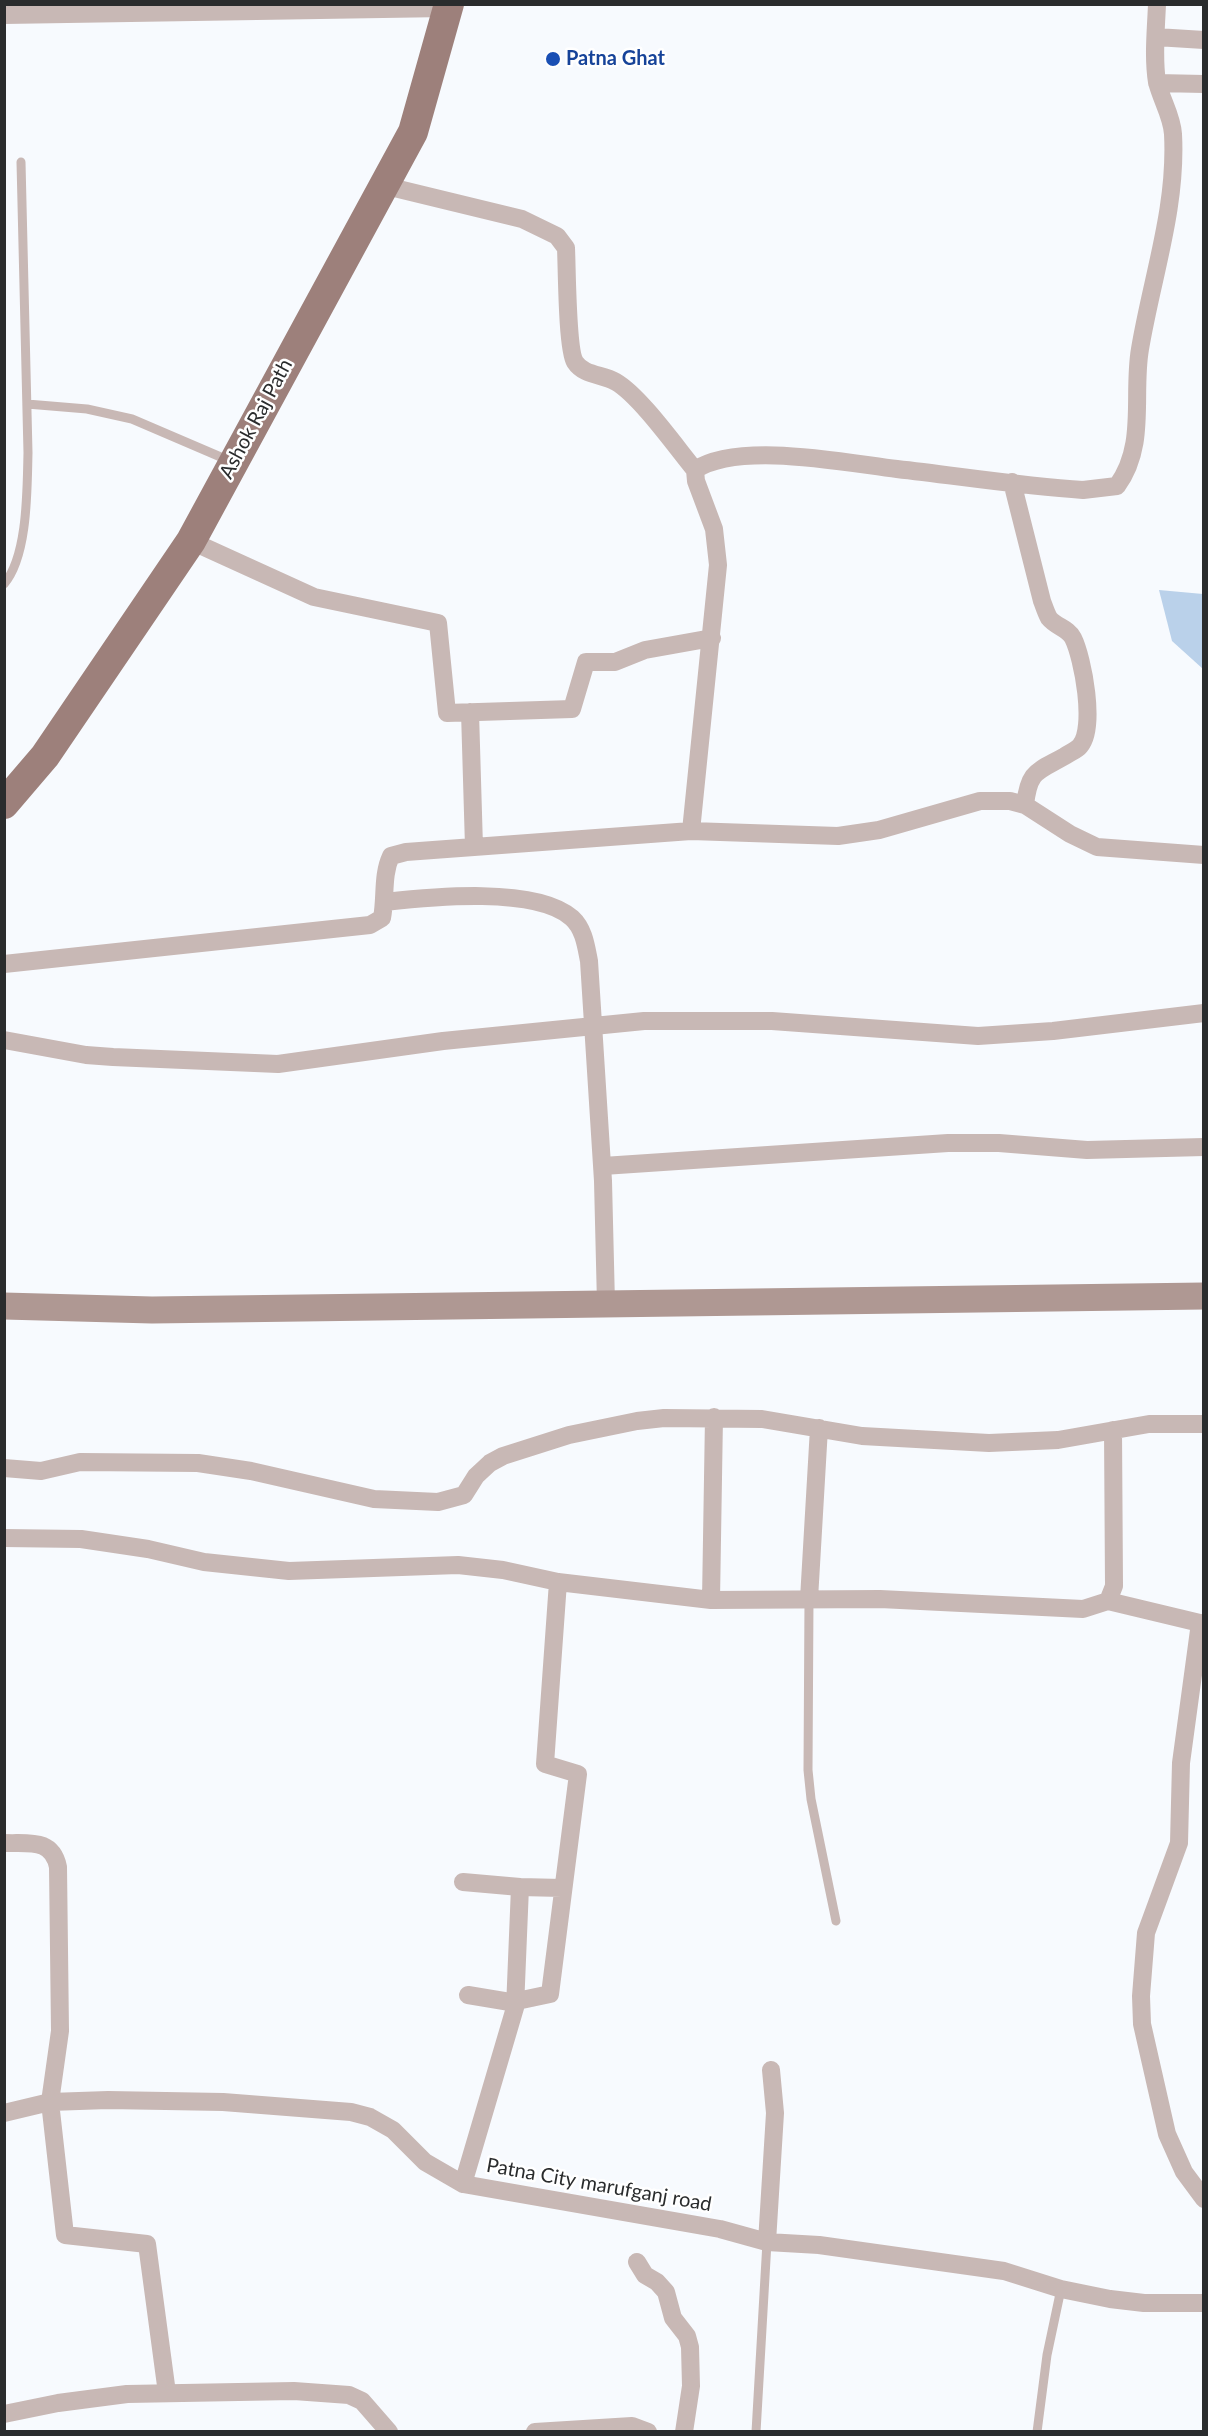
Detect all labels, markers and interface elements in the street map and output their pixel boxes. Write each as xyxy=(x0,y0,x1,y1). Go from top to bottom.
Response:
place label: Patna Ghat xyxy=(566,47,665,71)
marker: Patna Ghat xyxy=(544,50,562,68)
street label: Ashok Raj Path xyxy=(214,355,298,483)
street label: Patna City marufganj road xyxy=(485,2153,713,2217)

